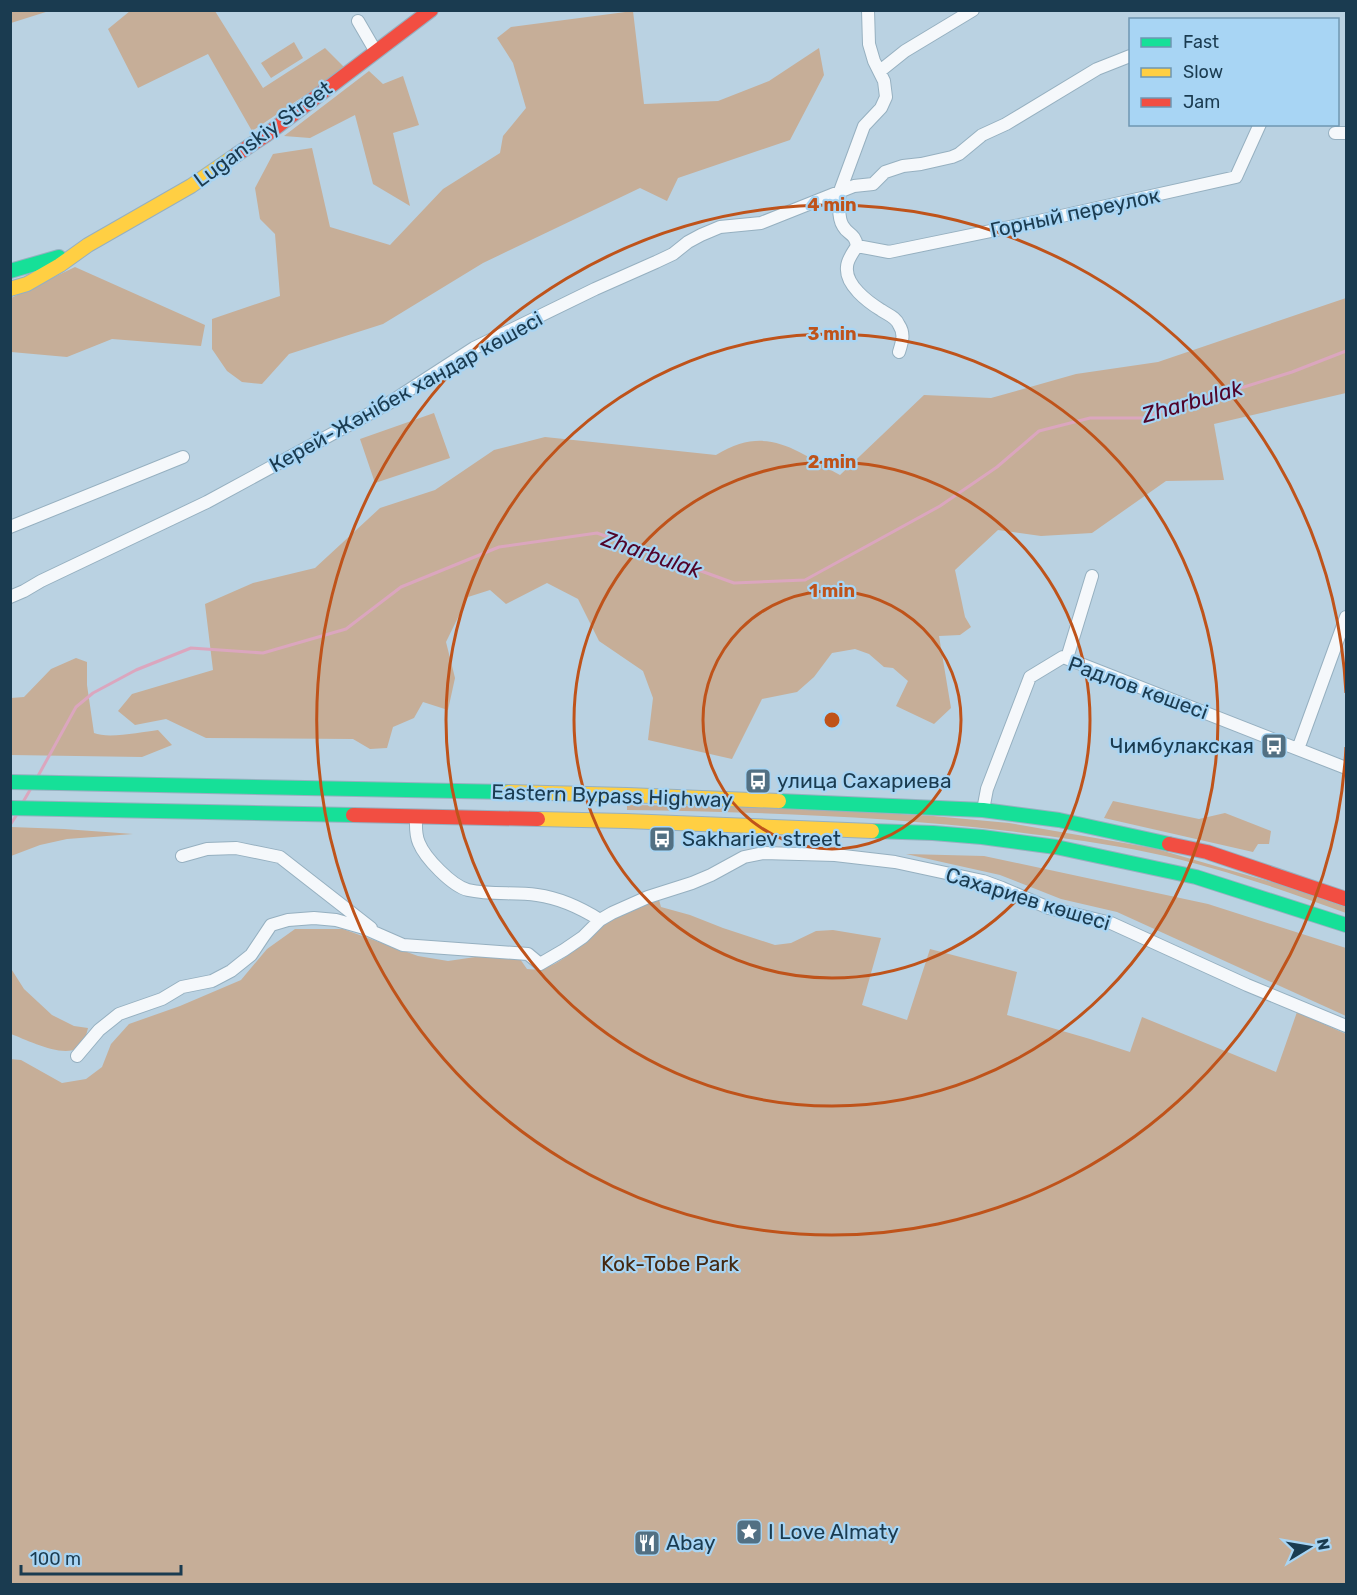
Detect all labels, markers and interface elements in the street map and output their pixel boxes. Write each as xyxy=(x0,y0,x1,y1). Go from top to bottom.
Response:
legend xyxy=(1129,18,1339,126)
text: Fast xyxy=(1183,31,1219,53)
text: Slow xyxy=(1183,61,1223,83)
street label: Luganskiy Street xyxy=(189,75,337,192)
text: Jam xyxy=(1183,91,1220,113)
street label: Горный переулок xyxy=(988,182,1162,243)
text: 4 min xyxy=(807,194,857,216)
street label: Керей-Жәнібек хандар көшесі xyxy=(265,306,547,477)
text: 3 min xyxy=(808,323,856,345)
water label: Zharbulak xyxy=(1138,374,1246,429)
text: 2 min xyxy=(808,451,856,473)
water label: Zharbulak xyxy=(597,524,706,584)
text: 1 min xyxy=(809,580,855,602)
street label: Радлов көшесі xyxy=(1065,651,1212,724)
centre of rings xyxy=(822,710,842,730)
bus stop icon: Чимбулакская xyxy=(1259,731,1289,761)
place label: Чимбулакская xyxy=(1110,733,1254,758)
bus stop icon: улица Сахариева xyxy=(743,766,773,796)
place label: улица Сахариева xyxy=(777,768,951,793)
street label: Eastern Bypass Highway xyxy=(491,779,734,812)
bus stop icon: Sakhariev street xyxy=(647,824,677,854)
place label: Sakhariev street xyxy=(682,826,841,851)
street label: Сахариев көшесі xyxy=(943,862,1113,935)
park label: Kok-Tobe Park xyxy=(601,1251,739,1276)
place icon: I Love Almaty xyxy=(734,1517,764,1547)
north arrow xyxy=(1279,1517,1339,1577)
place label: I Love Almaty xyxy=(768,1519,899,1544)
restaurant icon: Abay xyxy=(632,1528,662,1558)
place label: Abay xyxy=(666,1530,716,1555)
text: N xyxy=(1313,1537,1334,1552)
scale bar xyxy=(21,1538,182,1576)
text: 100 m xyxy=(30,1548,81,1570)

